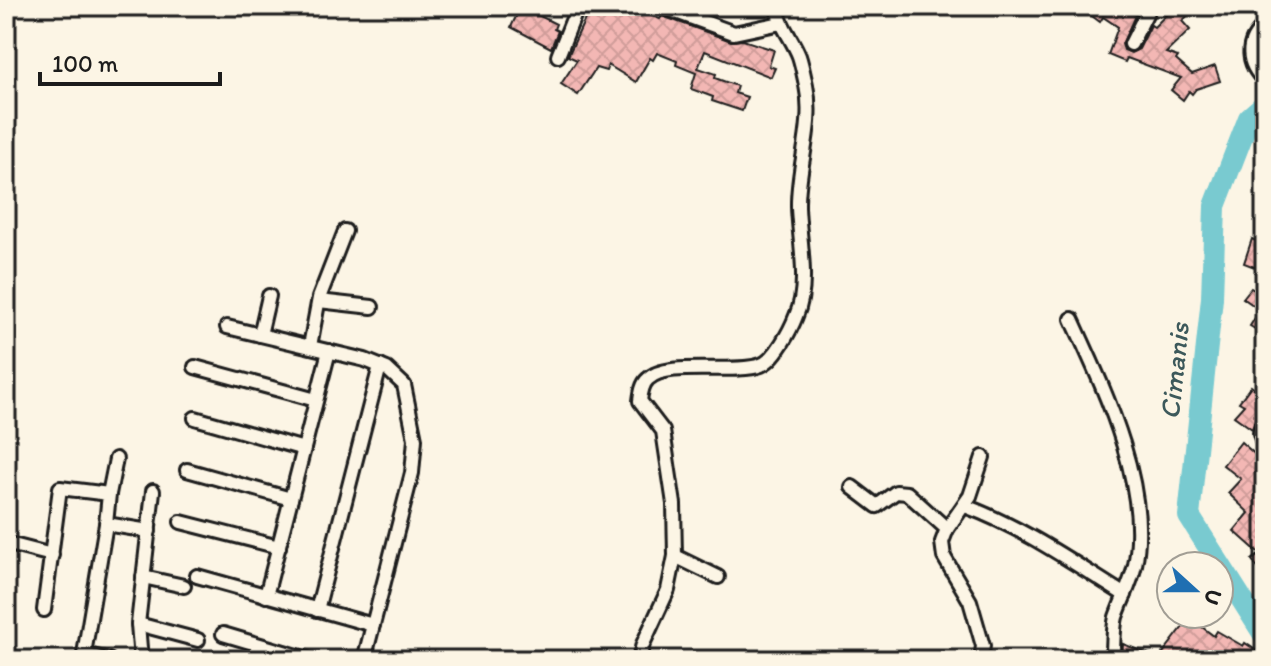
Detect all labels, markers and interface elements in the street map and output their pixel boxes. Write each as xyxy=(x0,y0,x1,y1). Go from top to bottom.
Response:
scale bar xyxy=(40,36,220,86)
text: 100 m xyxy=(52,49,118,78)
water label: Cimanis xyxy=(1152,320,1196,421)
north arrow xyxy=(1155,550,1235,630)
text: U xyxy=(1198,585,1228,609)

